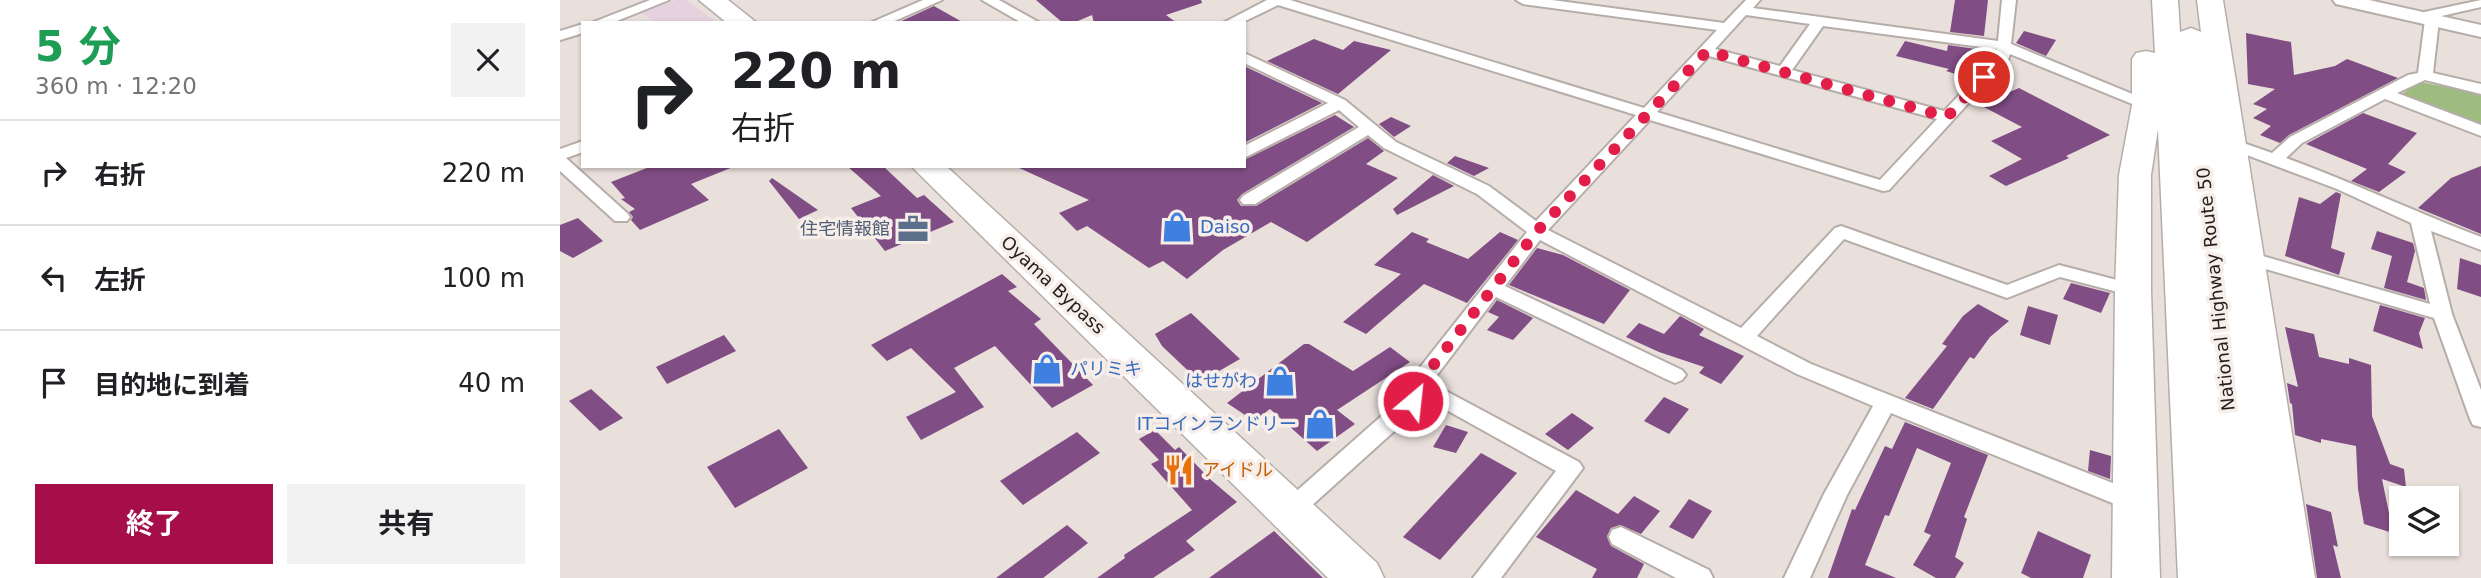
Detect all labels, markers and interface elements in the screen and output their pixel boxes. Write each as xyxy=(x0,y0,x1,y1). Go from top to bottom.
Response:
text: 5 分 xyxy=(35,22,121,71)
button: close xyxy=(451,23,525,97)
text: 220 m xyxy=(731,43,901,100)
pin xyxy=(1954,47,2014,107)
icon: right xyxy=(616,49,707,140)
icon: arrive xyxy=(1965,58,2003,96)
text: 360 m · 12:20 xyxy=(35,73,197,99)
text: 右折 xyxy=(731,109,795,147)
icon: right xyxy=(35,154,73,192)
text: 220 m xyxy=(442,158,525,188)
text: 右折 xyxy=(94,160,146,190)
street label: National Highway Route 50 xyxy=(2192,166,2239,412)
shop icon: Daiso xyxy=(1160,210,1194,244)
office icon: 住宅情報館 xyxy=(896,212,930,246)
place label: Daiso xyxy=(1200,216,1250,237)
place label: 住宅情報館 xyxy=(800,218,890,239)
street label: Oyama Bypass xyxy=(997,231,1110,338)
icon: left xyxy=(35,259,73,297)
text: 100 m xyxy=(442,263,525,293)
text: 左折 xyxy=(94,265,146,295)
shop icon: パリミキ xyxy=(1030,352,1064,386)
place label: パリミキ xyxy=(1070,358,1142,379)
icon: arrive xyxy=(35,364,73,402)
shop icon: はせがわ xyxy=(1263,364,1297,398)
position arrow xyxy=(1376,364,1450,438)
text: 40 m xyxy=(458,368,525,398)
text: 目的地に到着 xyxy=(94,370,250,400)
place label: はせがわ xyxy=(1185,370,1257,391)
shop icon: ITコインランドリー xyxy=(1303,407,1337,441)
place label: ITコインランドリー xyxy=(1137,413,1297,434)
restaurant icon: アイドル xyxy=(1162,453,1196,487)
place label: アイドル xyxy=(1202,459,1273,480)
button: 終了 xyxy=(35,484,273,564)
button: 共有 xyxy=(287,484,525,564)
map controls xyxy=(2389,486,2459,556)
button: layers xyxy=(2389,486,2459,556)

